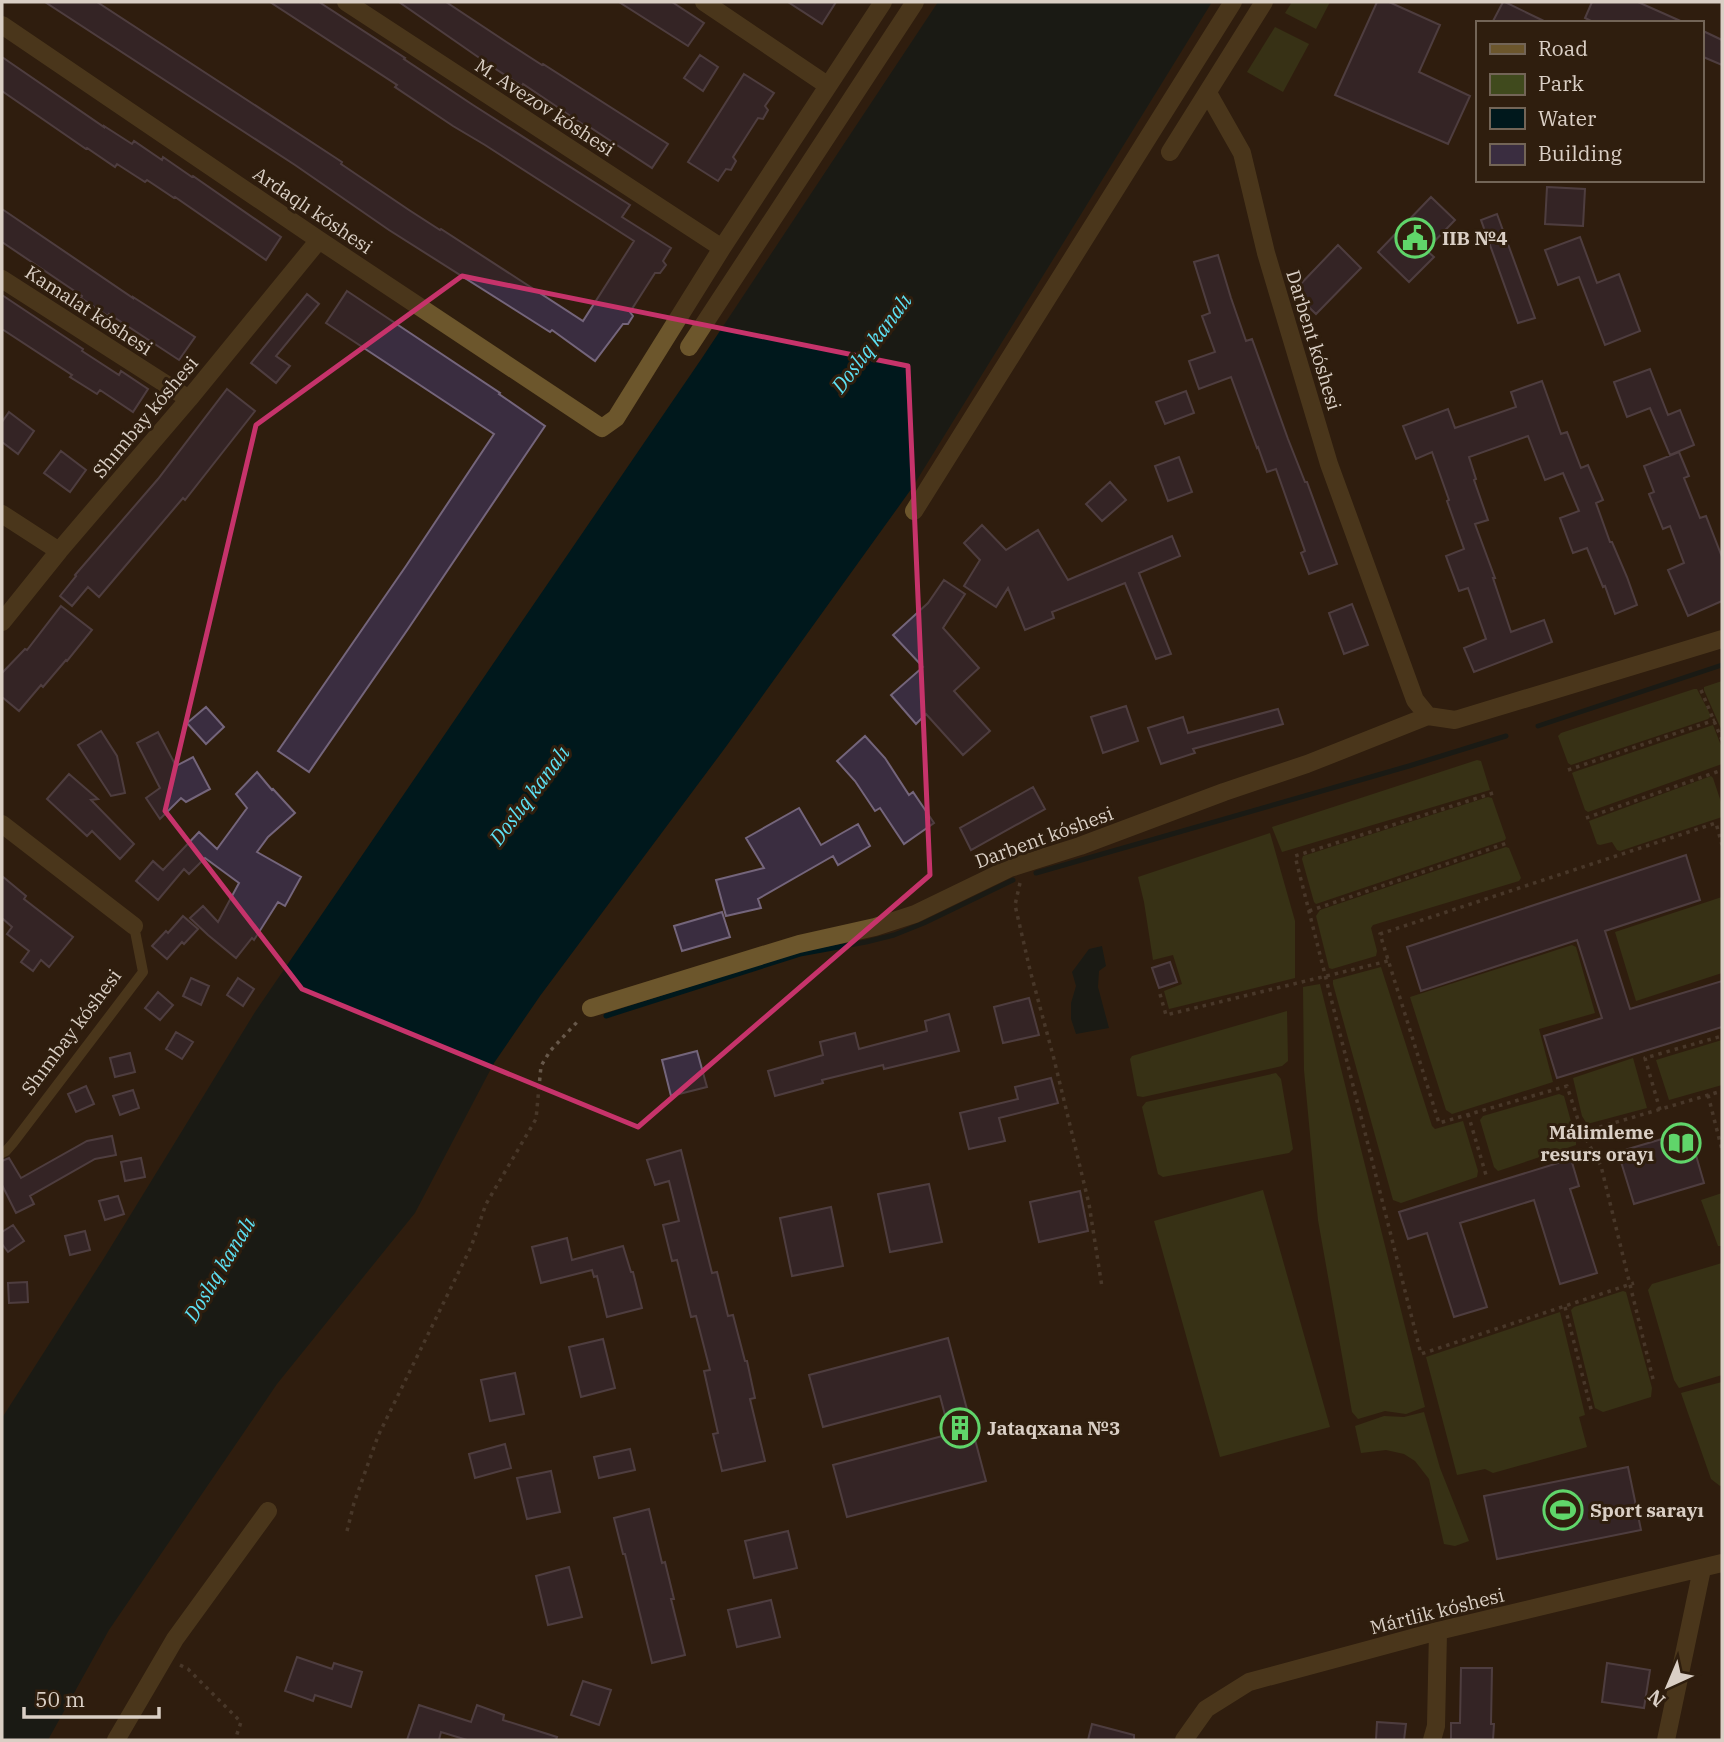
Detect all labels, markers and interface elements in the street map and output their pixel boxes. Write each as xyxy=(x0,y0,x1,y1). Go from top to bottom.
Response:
legend xyxy=(1476,21,1703,182)
text: Road xyxy=(1538,34,1588,62)
street label: M. Avezov kóshesi xyxy=(471,53,619,161)
text: Park xyxy=(1538,69,1585,97)
text: Water xyxy=(1538,104,1597,132)
text: Building xyxy=(1538,139,1623,167)
street label: Ardaqlı kóshesi xyxy=(249,161,377,259)
public building icon: IIB №4 xyxy=(1394,217,1436,259)
place label: IIB №4 xyxy=(1442,226,1508,250)
street label: Kamalat kóshesi xyxy=(21,260,157,360)
street label: Darbent kóshesi xyxy=(1281,267,1347,413)
water label: Doslıq kanalı xyxy=(824,287,918,399)
street label: Shımbay kóshesi xyxy=(87,351,203,483)
water label: Doslıq kanalı xyxy=(482,739,576,851)
street label: Darbent kóshesi xyxy=(972,801,1116,873)
street label: Shımbay kóshesi xyxy=(16,964,126,1100)
place label: Málimleme resurs orayı xyxy=(1540,1120,1654,1166)
library icon: Málimleme resurs orayı xyxy=(1660,1122,1702,1164)
water label: Doslıq kanalı xyxy=(176,1211,262,1328)
building icon: Jataqxana №3 xyxy=(939,1407,981,1449)
place label: Jataqxana №3 xyxy=(987,1416,1120,1440)
sports icon: Sport sarayı xyxy=(1542,1489,1584,1531)
place label: Sport sarayı xyxy=(1590,1498,1704,1522)
street label: Mártlik kóshesi xyxy=(1367,1583,1507,1639)
north arrow xyxy=(1633,1651,1703,1721)
scale bar xyxy=(24,1676,159,1720)
text: N xyxy=(1642,1684,1670,1712)
text: 50 m xyxy=(35,1685,85,1713)

